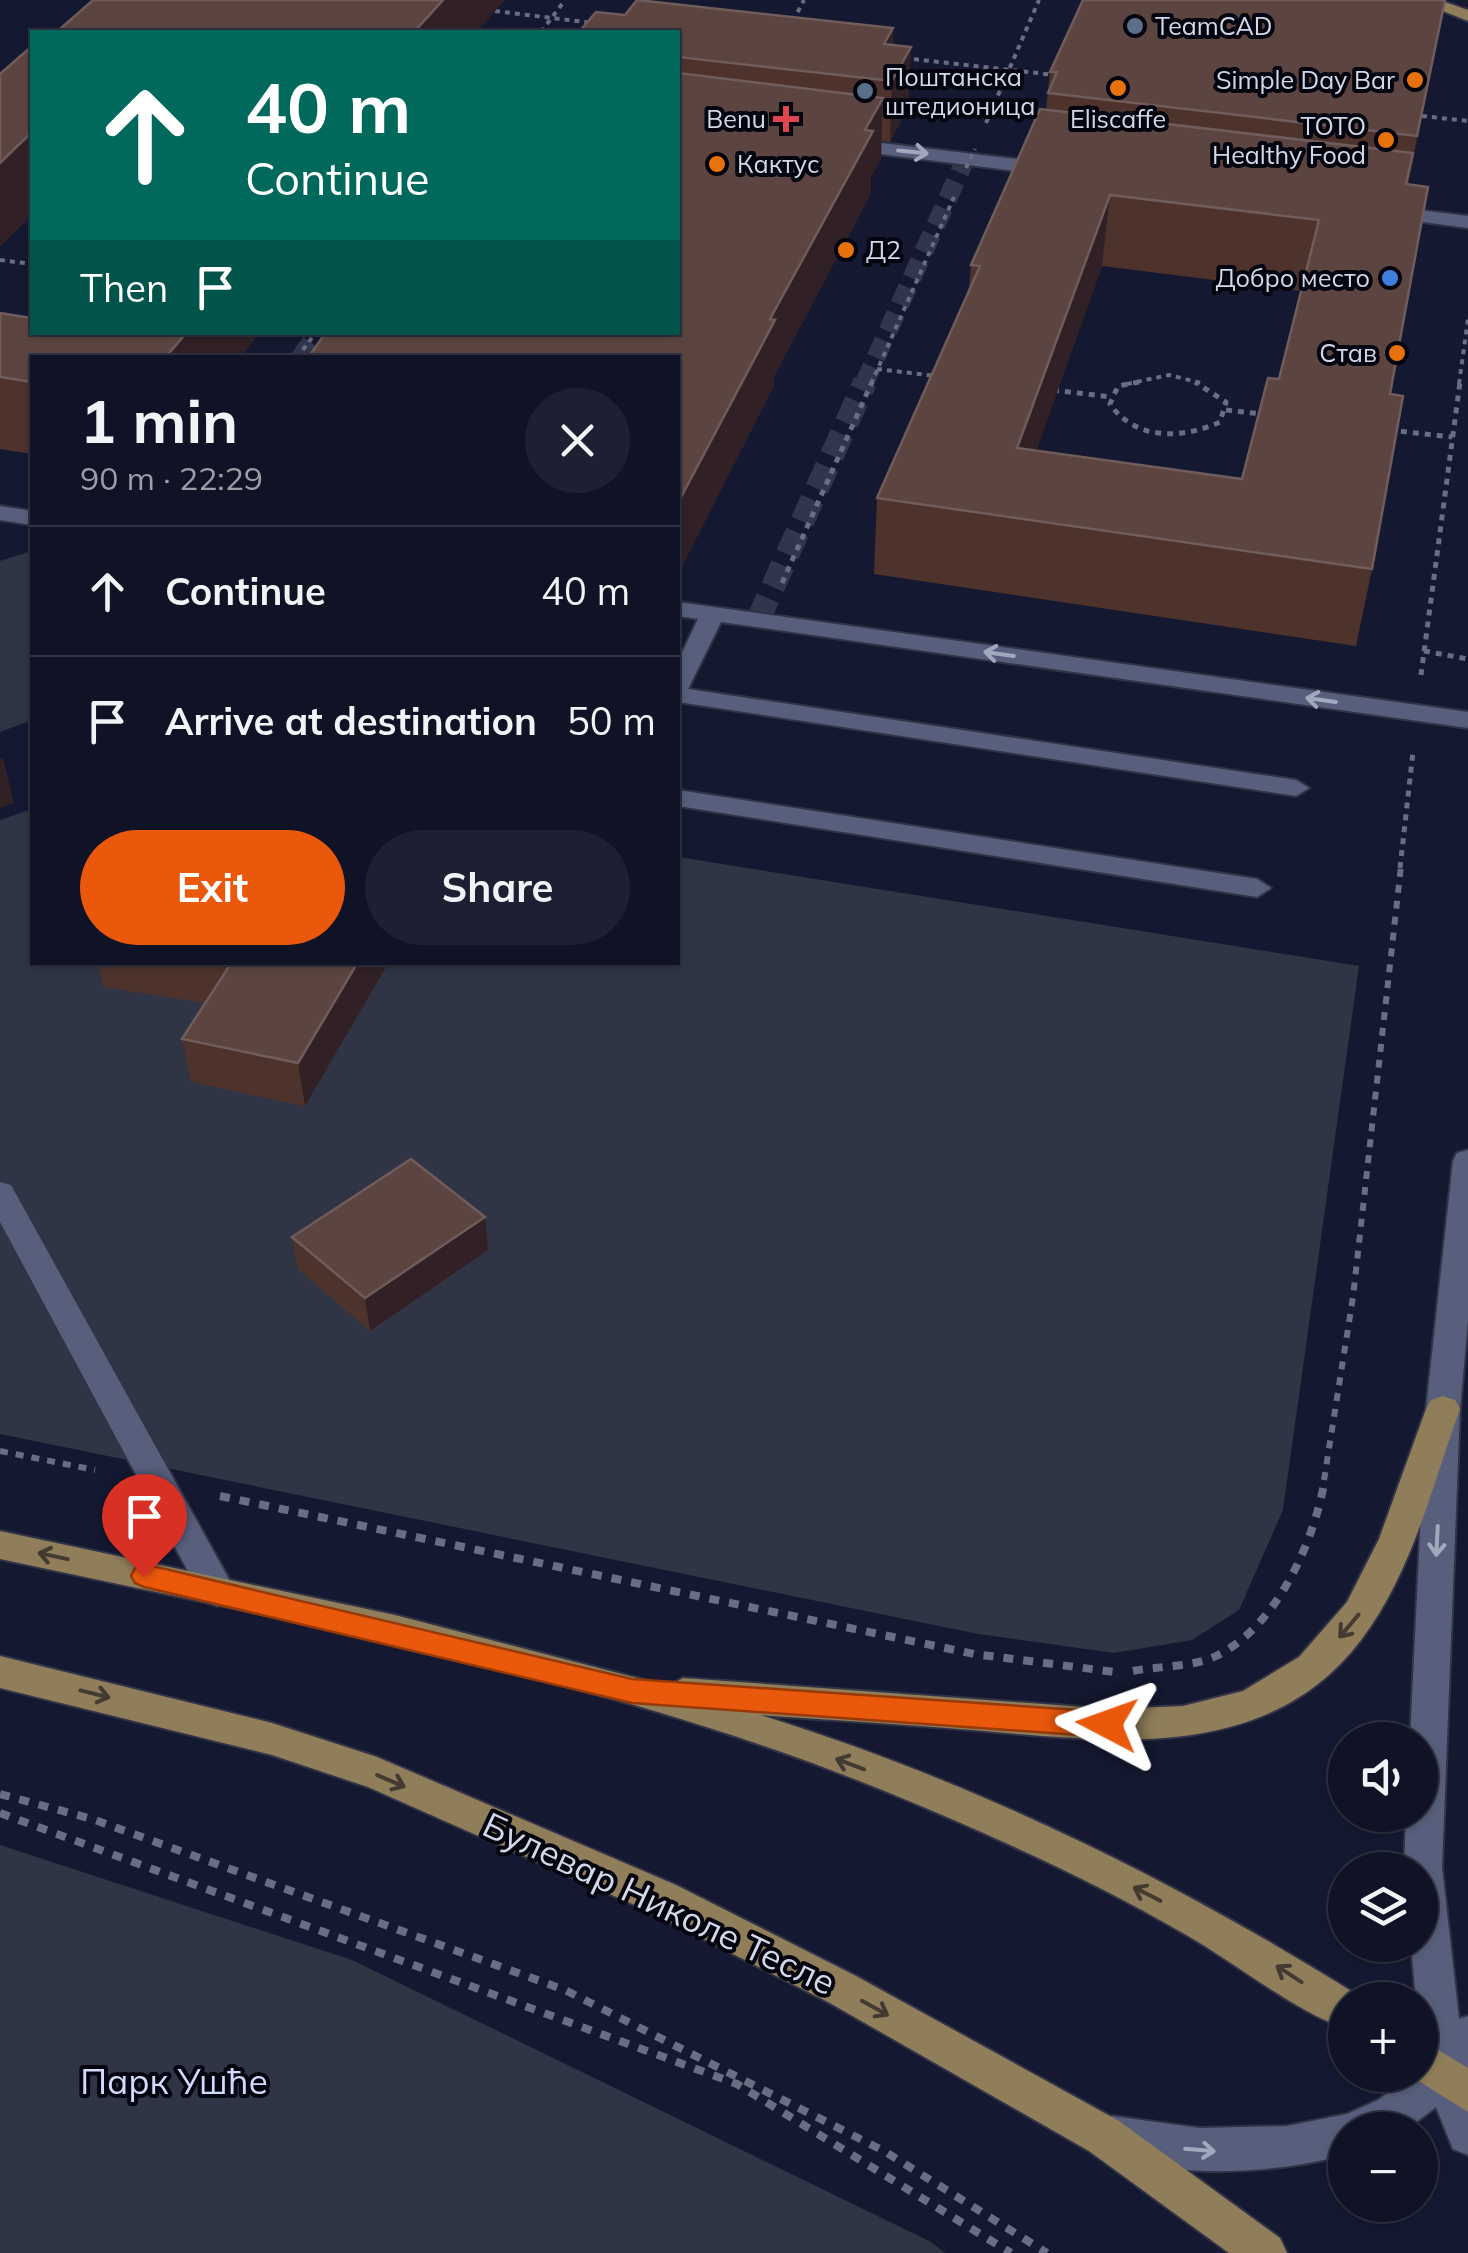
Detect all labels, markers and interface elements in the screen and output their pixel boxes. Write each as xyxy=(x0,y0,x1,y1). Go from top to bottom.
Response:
place label: TeamCAD xyxy=(1155,10,1272,41)
marker: TeamCAD xyxy=(1124,15,1146,37)
place label: Поштанска штедионица xyxy=(885,61,1036,121)
text: 40 m xyxy=(245,63,411,151)
place label: Simple Day Bar xyxy=(1216,64,1395,95)
marker: Simple Day Bar xyxy=(1404,69,1426,91)
icon: ahead xyxy=(80,70,210,200)
marker: Eliscaffe xyxy=(1107,77,1129,99)
marker: Поштанска штедионица xyxy=(854,80,876,102)
place label: Benu xyxy=(706,103,766,134)
place label: Eliscaffe xyxy=(1070,103,1166,134)
marker: Benu xyxy=(775,108,797,130)
place label: TOTO Healthy Food xyxy=(1212,110,1366,170)
marker: TOTO Healthy Food xyxy=(1375,129,1397,151)
one-way arrow xyxy=(897,143,929,162)
place label: Кактус xyxy=(737,148,820,179)
text: Continue xyxy=(245,150,430,206)
marker: Кактус xyxy=(706,153,728,175)
place label: Д2 xyxy=(866,234,901,265)
marker: Д2 xyxy=(835,239,857,261)
icon: arrive xyxy=(188,260,243,315)
place label: Добро место xyxy=(1215,262,1370,293)
text: Then xyxy=(80,264,168,312)
marker: Добро место xyxy=(1379,267,1401,289)
place label: Став xyxy=(1319,337,1377,368)
marker: Став xyxy=(1386,342,1408,364)
text: 1 min xyxy=(80,383,238,458)
button: close xyxy=(525,388,630,493)
text: 90 m · 22:29 xyxy=(80,458,263,498)
icon: ahead xyxy=(80,564,135,619)
text: Continue xyxy=(165,567,326,615)
text: 40 m xyxy=(541,567,630,615)
one-way arrow xyxy=(984,645,1016,663)
one-way arrow xyxy=(1306,690,1338,708)
icon: arrive xyxy=(80,694,135,749)
text: Arrive at destination xyxy=(165,697,537,745)
text: 50 m xyxy=(567,697,656,745)
button: Exit xyxy=(80,830,345,945)
button: Share xyxy=(365,830,630,945)
pin xyxy=(102,1474,187,1577)
icon: arrive xyxy=(117,1489,172,1544)
one-way arrow xyxy=(1427,1524,1446,1557)
one-way arrow xyxy=(38,1546,70,1564)
one-way arrow xyxy=(1338,1612,1360,1638)
position arrow xyxy=(1055,1672,1159,1776)
one-way arrow xyxy=(79,1686,110,1705)
map controls xyxy=(1328,1722,1438,2222)
button: sound xyxy=(1328,1722,1438,1832)
one-way arrow xyxy=(835,1753,866,1771)
one-way arrow xyxy=(375,1773,406,1791)
street label: Булевар Николе Тесле xyxy=(476,1802,843,2004)
button: layers xyxy=(1328,1852,1438,1962)
one-way arrow xyxy=(1133,1884,1163,1903)
one-way arrow xyxy=(1276,1964,1304,1985)
button: + xyxy=(1328,1982,1438,2092)
one-way arrow xyxy=(860,1998,889,2018)
park label: Парк Ушће xyxy=(80,2059,268,2103)
button: − xyxy=(1328,2112,1438,2222)
one-way arrow xyxy=(1184,2140,1216,2159)

